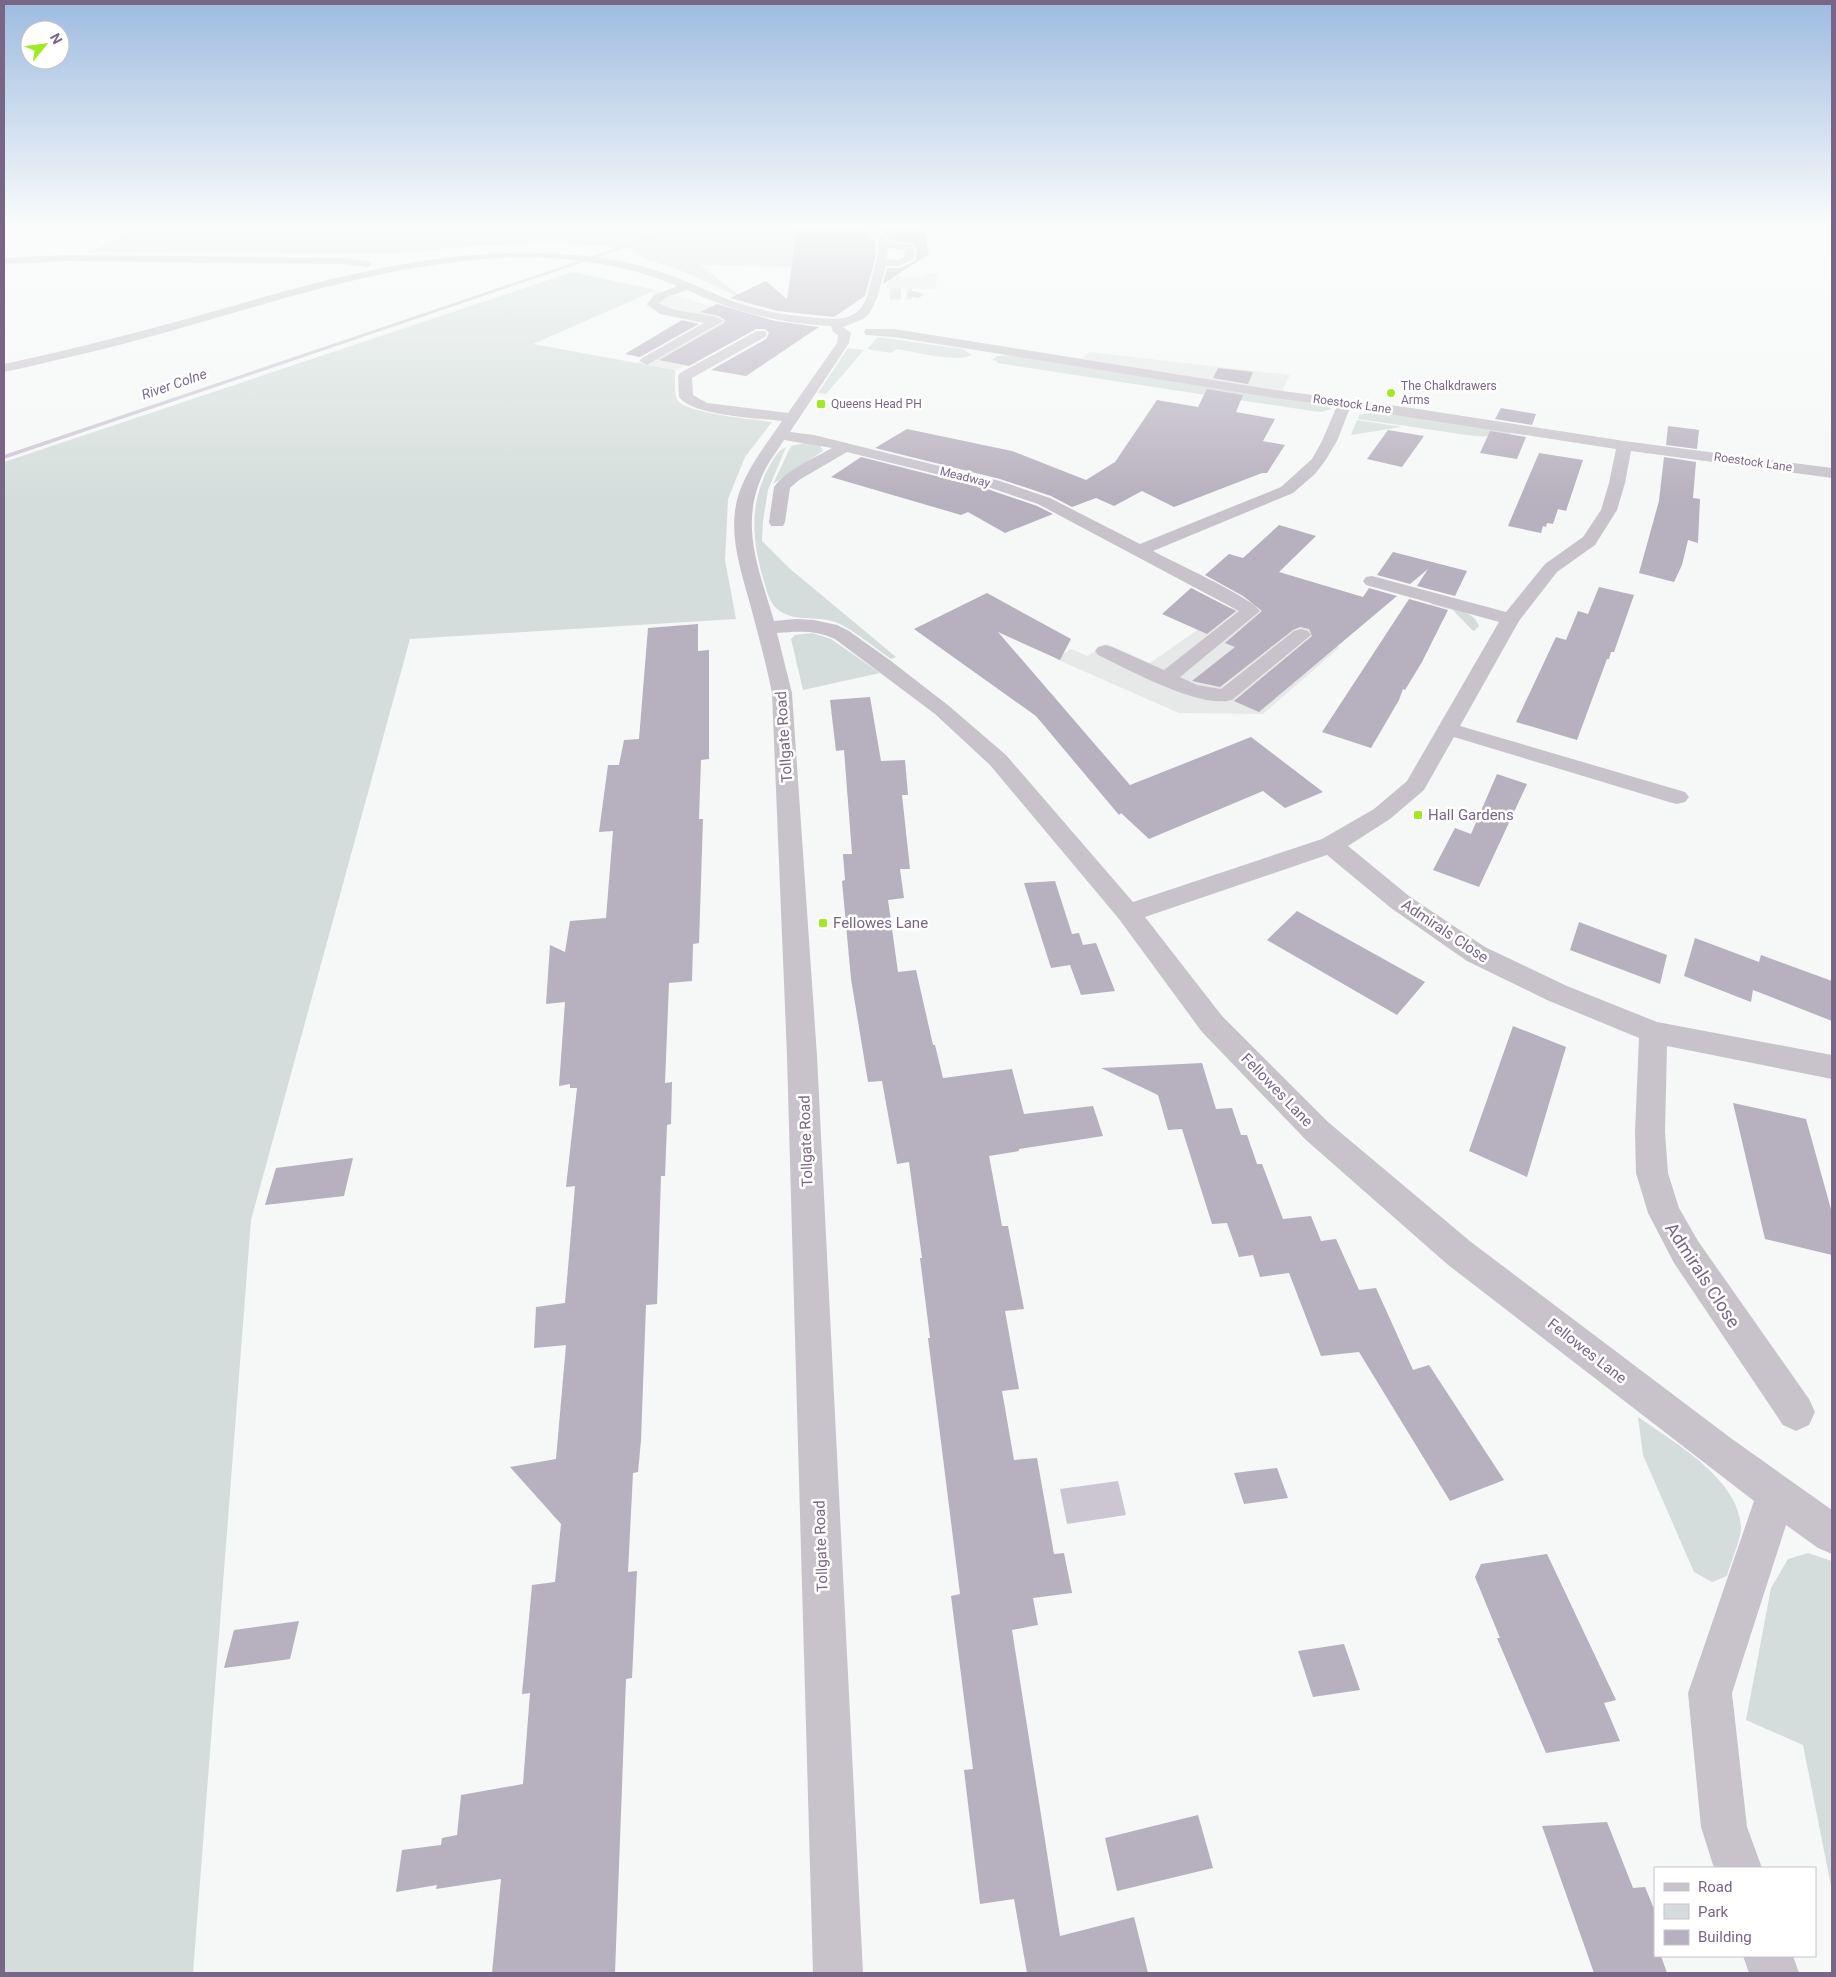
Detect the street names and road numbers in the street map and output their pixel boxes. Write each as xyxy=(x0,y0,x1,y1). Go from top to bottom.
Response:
street label: Roestock Lane xyxy=(1312,392,1392,416)
street label: Roestock Lane xyxy=(1713,450,1793,474)
street label: Meadway xyxy=(938,464,992,490)
street label: Tollgate Road xyxy=(772,691,796,783)
street label: Admirals Close xyxy=(1398,895,1492,967)
street label: Fellowes Lane xyxy=(1237,1050,1317,1130)
street label: Tollgate Road xyxy=(795,1095,817,1187)
street label: Admirals Close xyxy=(1661,1219,1745,1331)
street label: Fellowes Lane xyxy=(1544,1315,1630,1387)
street label: Tollgate Road xyxy=(810,1500,832,1592)

